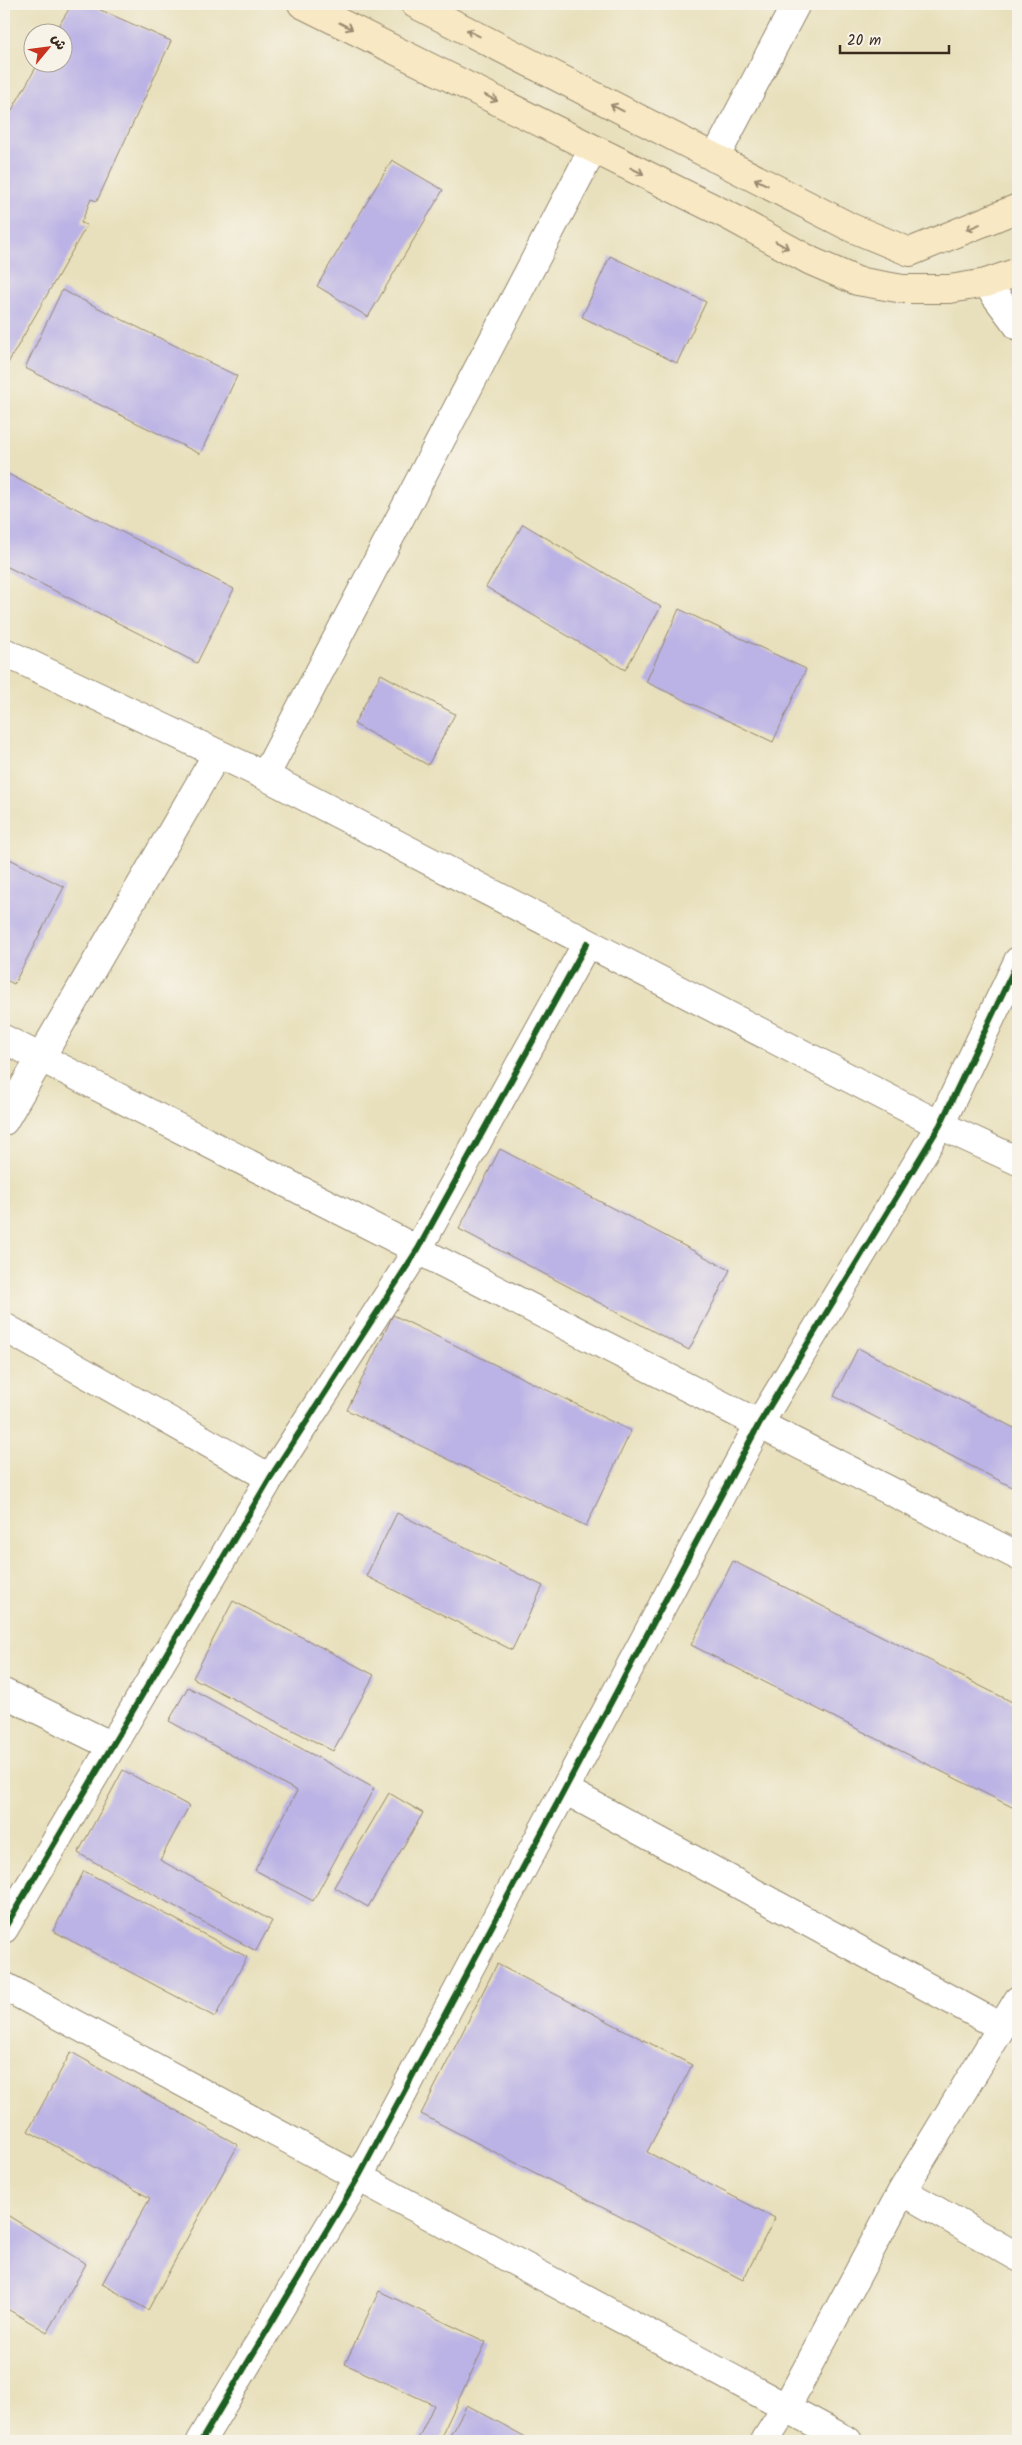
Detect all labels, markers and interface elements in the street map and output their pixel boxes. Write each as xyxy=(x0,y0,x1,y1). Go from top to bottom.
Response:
north arrow xyxy=(22,22,72,72)
one-way arrow xyxy=(338,22,353,31)
scale bar xyxy=(840,22,948,54)
one-way arrow xyxy=(465,28,480,38)
text: 20 m xyxy=(847,29,881,53)
text: ش xyxy=(45,30,72,54)
one-way arrow xyxy=(484,93,499,103)
one-way arrow xyxy=(610,103,625,112)
one-way arrow xyxy=(629,167,644,176)
one-way arrow xyxy=(754,177,769,187)
one-way arrow xyxy=(966,223,981,232)
one-way arrow xyxy=(774,240,788,250)

